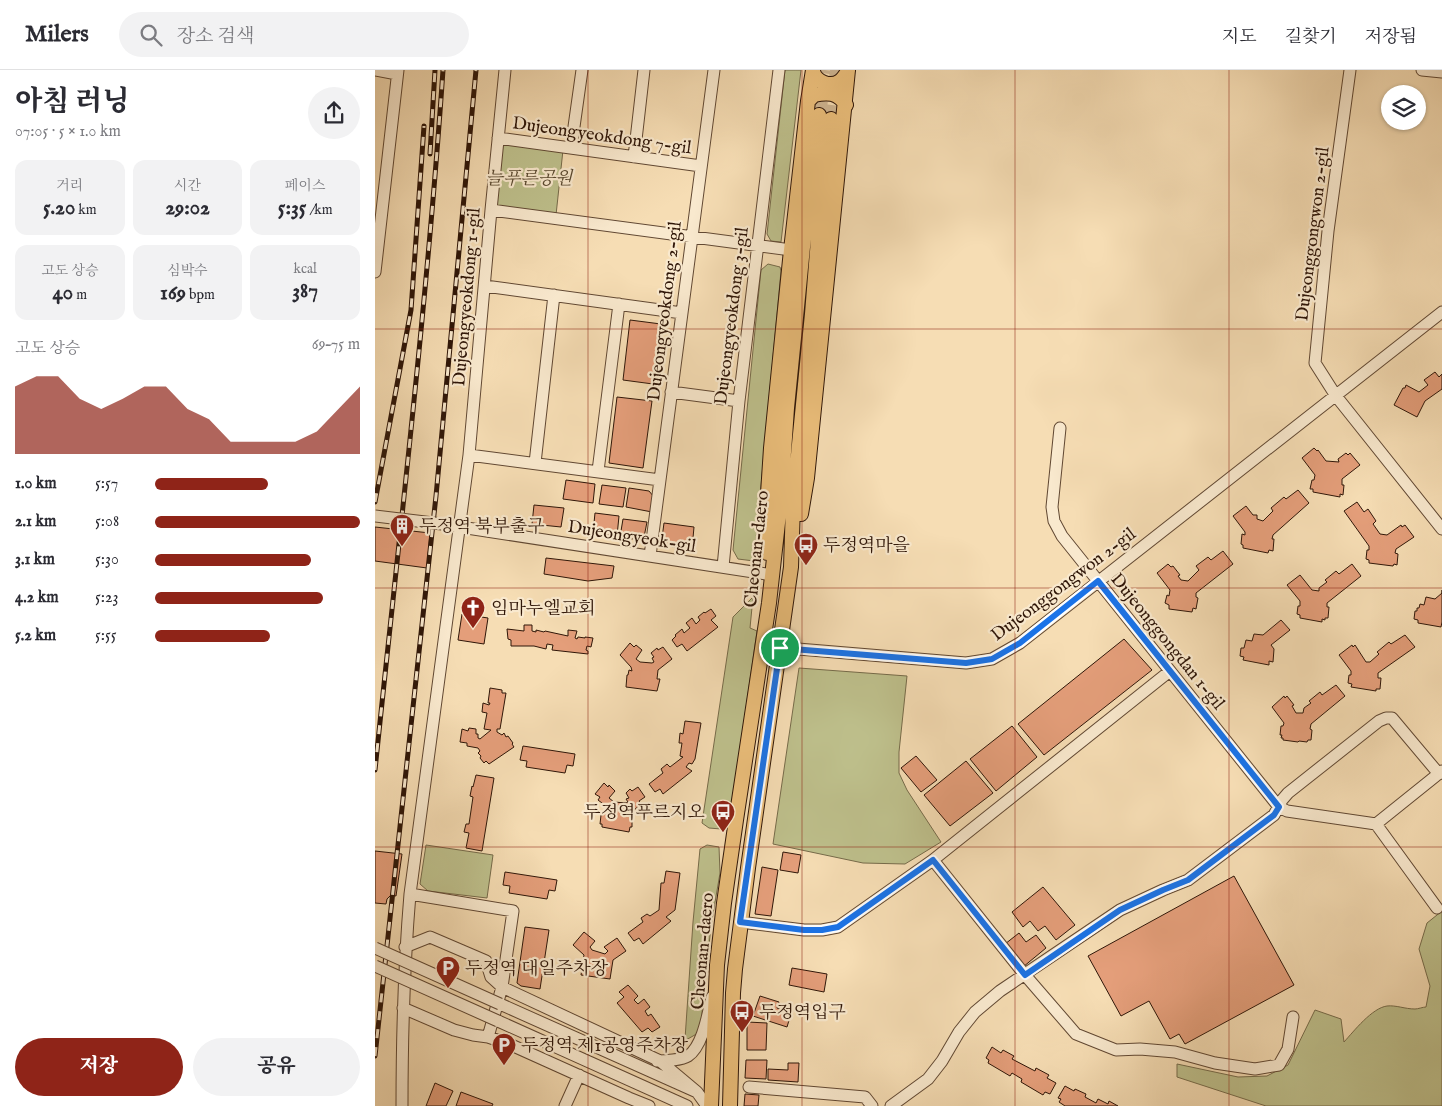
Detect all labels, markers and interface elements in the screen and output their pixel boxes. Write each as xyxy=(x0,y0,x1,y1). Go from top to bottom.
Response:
search box xyxy=(119,12,469,57)
text: Milers xyxy=(25,19,89,50)
icon: search xyxy=(137,21,165,49)
text: 장소 검색 xyxy=(177,25,254,49)
text: 지도 xyxy=(1222,26,1257,49)
text: 길찾기 xyxy=(1285,26,1337,49)
text: 저장됨 xyxy=(1365,26,1417,49)
text: 아침 러닝 xyxy=(15,85,129,120)
map controls xyxy=(1381,85,1426,130)
button: layers xyxy=(1381,85,1426,130)
button: share xyxy=(308,87,360,139)
street label: Dujeongyeokdong 7-gil xyxy=(511,113,693,160)
text: 07:05 · 5 × 1.0 km xyxy=(15,122,121,142)
street label: Dujeonggongwon 2-gil xyxy=(1291,146,1336,323)
park label: 늘푸른공원 xyxy=(486,168,574,191)
text: 거리 xyxy=(56,177,83,195)
text: 시간 xyxy=(174,177,201,195)
text: 페이스 xyxy=(285,177,325,195)
text: 5.20 xyxy=(43,195,75,222)
text: 29:02 xyxy=(165,195,210,222)
text: 5:35 xyxy=(278,195,306,222)
text: km xyxy=(75,201,97,219)
text: /km xyxy=(306,201,333,219)
street label: Dujeongyeokdong 1-gil xyxy=(448,207,487,387)
street label: Dujeongyeokdong 2-gil xyxy=(643,220,688,402)
street label: Dujeongyeokdong 3-gil xyxy=(710,226,755,406)
text: kcal xyxy=(293,260,317,278)
text: 고도 상승 xyxy=(41,262,98,280)
text: 심박수 xyxy=(167,262,208,280)
text: 387 xyxy=(292,278,318,305)
text: 40 xyxy=(53,280,73,307)
text: 169 xyxy=(160,280,186,307)
text: m xyxy=(73,286,87,304)
text: bpm xyxy=(186,286,215,304)
text: 69–75 m xyxy=(312,335,360,355)
text: 고도 상승 xyxy=(15,339,80,359)
text: 1.0 km xyxy=(15,474,57,494)
text: 5:57 xyxy=(95,474,118,494)
street label: Cheonan-daero xyxy=(740,489,775,609)
text: 2.1 km xyxy=(15,512,56,532)
text: 5:08 xyxy=(95,512,119,532)
building icon: 두정역 북부출구 xyxy=(389,513,415,547)
place label: 두정역 북부출구 xyxy=(419,516,545,539)
street label: Dujeongyeok-gil xyxy=(566,516,698,559)
street label: Dujeonggongwon 2-gil xyxy=(987,523,1141,647)
bus stop icon: 두정역마을 xyxy=(793,532,819,566)
place label: 두정역마을 xyxy=(823,535,911,558)
text: 3.1 km xyxy=(15,550,55,570)
text: 5:30 xyxy=(95,550,119,570)
street label: Dujeonggongdan 1-gil xyxy=(1105,569,1229,715)
text: 4.2 km xyxy=(15,588,59,608)
text: 5:23 xyxy=(95,588,119,608)
church icon: 임마누엘교회 xyxy=(460,595,486,629)
place label: 임마누엘교회 xyxy=(491,598,595,621)
text: 5.2 km xyxy=(15,626,56,646)
text: 5:55 xyxy=(95,626,117,646)
pin xyxy=(759,627,801,669)
icon: arrive xyxy=(766,634,794,662)
bus stop icon: 두정역푸르지오 xyxy=(710,799,736,833)
place label: 두정역푸르지오 xyxy=(583,802,705,825)
street label: Cheonan-daero xyxy=(687,891,720,1011)
parking icon: 두정역 대일주차장 xyxy=(435,955,461,989)
place label: 두정역 대일주차장 xyxy=(465,958,609,981)
bus stop icon: 두정역입구 xyxy=(729,999,755,1033)
place label: 두정역입구 xyxy=(759,1002,846,1025)
parking icon: 두정역 제1공영주차장 xyxy=(491,1032,517,1066)
place label: 두정역 제1공영주차장 xyxy=(521,1035,689,1058)
button: 저장 xyxy=(15,1038,183,1096)
button: 공유 xyxy=(193,1038,360,1096)

